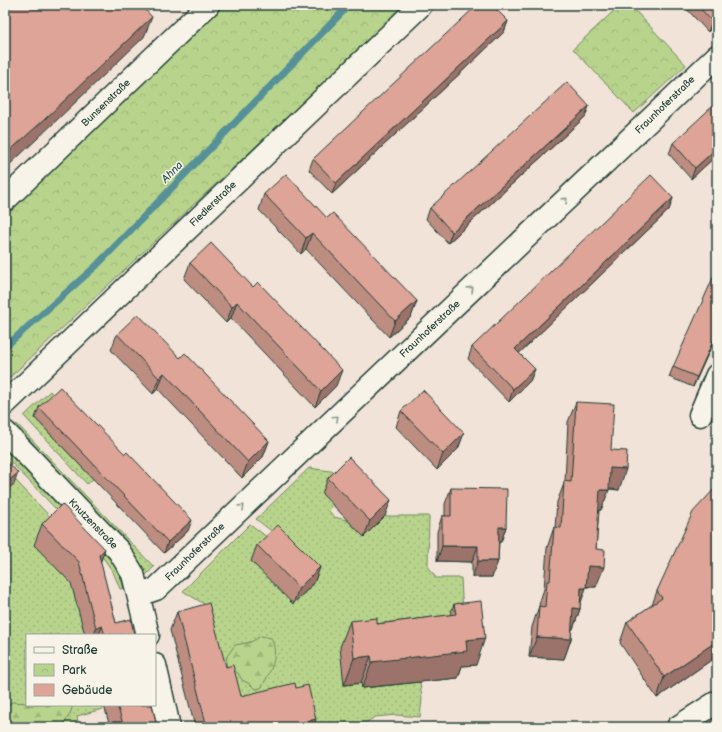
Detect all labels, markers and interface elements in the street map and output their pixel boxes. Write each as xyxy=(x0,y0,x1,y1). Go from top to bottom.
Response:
street label: Fraunhoferstraße xyxy=(633,73,697,136)
street label: Bunsenstraße xyxy=(79,77,133,129)
water label: Ahna xyxy=(158,158,185,186)
street label: Fiedlerstraße xyxy=(187,179,239,229)
one-way arrow xyxy=(561,198,568,205)
one-way arrow xyxy=(466,287,474,294)
street label: Fraunhoferstraße xyxy=(397,298,463,360)
one-way arrow xyxy=(332,415,339,422)
street label: Knutzenstraße xyxy=(66,496,120,552)
one-way arrow xyxy=(237,505,245,512)
street label: Fraunhoferstraße xyxy=(163,520,227,583)
legend xyxy=(26,634,156,706)
text: Straße xyxy=(62,643,98,658)
text: Park xyxy=(62,663,86,678)
text: Gebäude xyxy=(62,683,112,698)

